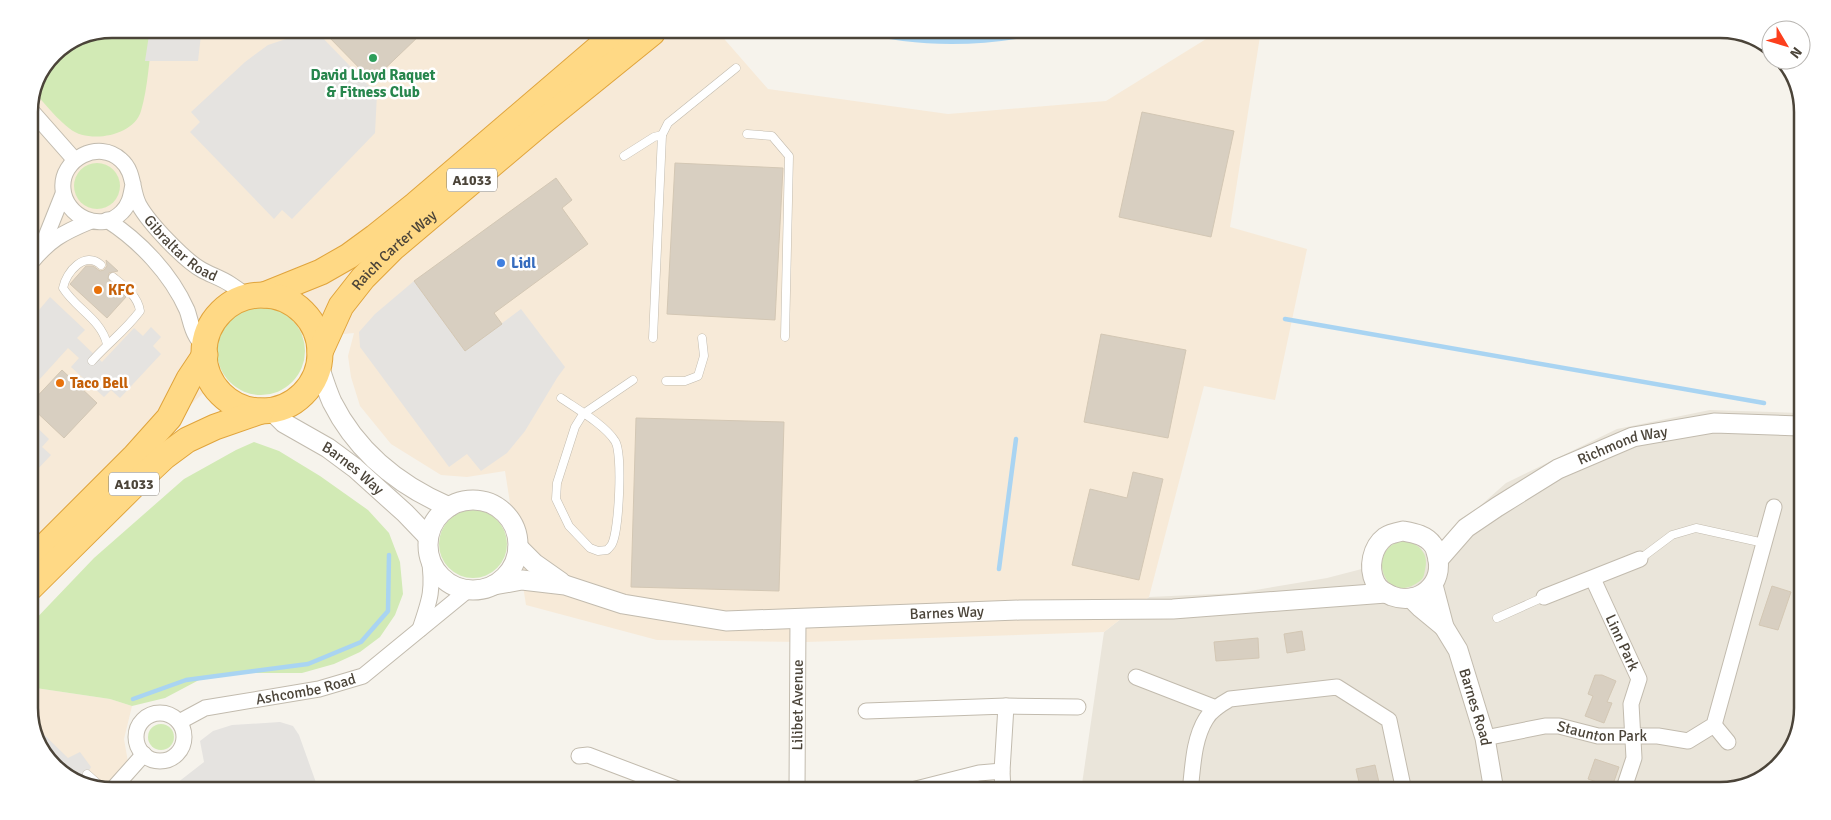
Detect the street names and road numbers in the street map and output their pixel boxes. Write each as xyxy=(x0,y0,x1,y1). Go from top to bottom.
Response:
road number: A1033 xyxy=(447,168,497,192)
street label: Raich Carter Way xyxy=(348,206,440,294)
street label: Gibraltar Road xyxy=(140,211,220,285)
street label: Richmond Way xyxy=(1575,422,1669,469)
street label: Barnes Way xyxy=(319,438,388,499)
road number: A1033 xyxy=(109,472,159,496)
street label: Barnes Way xyxy=(909,602,984,623)
street label: Linn Park xyxy=(1602,611,1643,674)
street label: Lilibet Avenue xyxy=(788,659,807,751)
street label: Barnes Road xyxy=(1455,666,1495,747)
street label: Ashcombe Road xyxy=(255,670,358,708)
street label: Staunton Park xyxy=(1555,717,1647,745)

